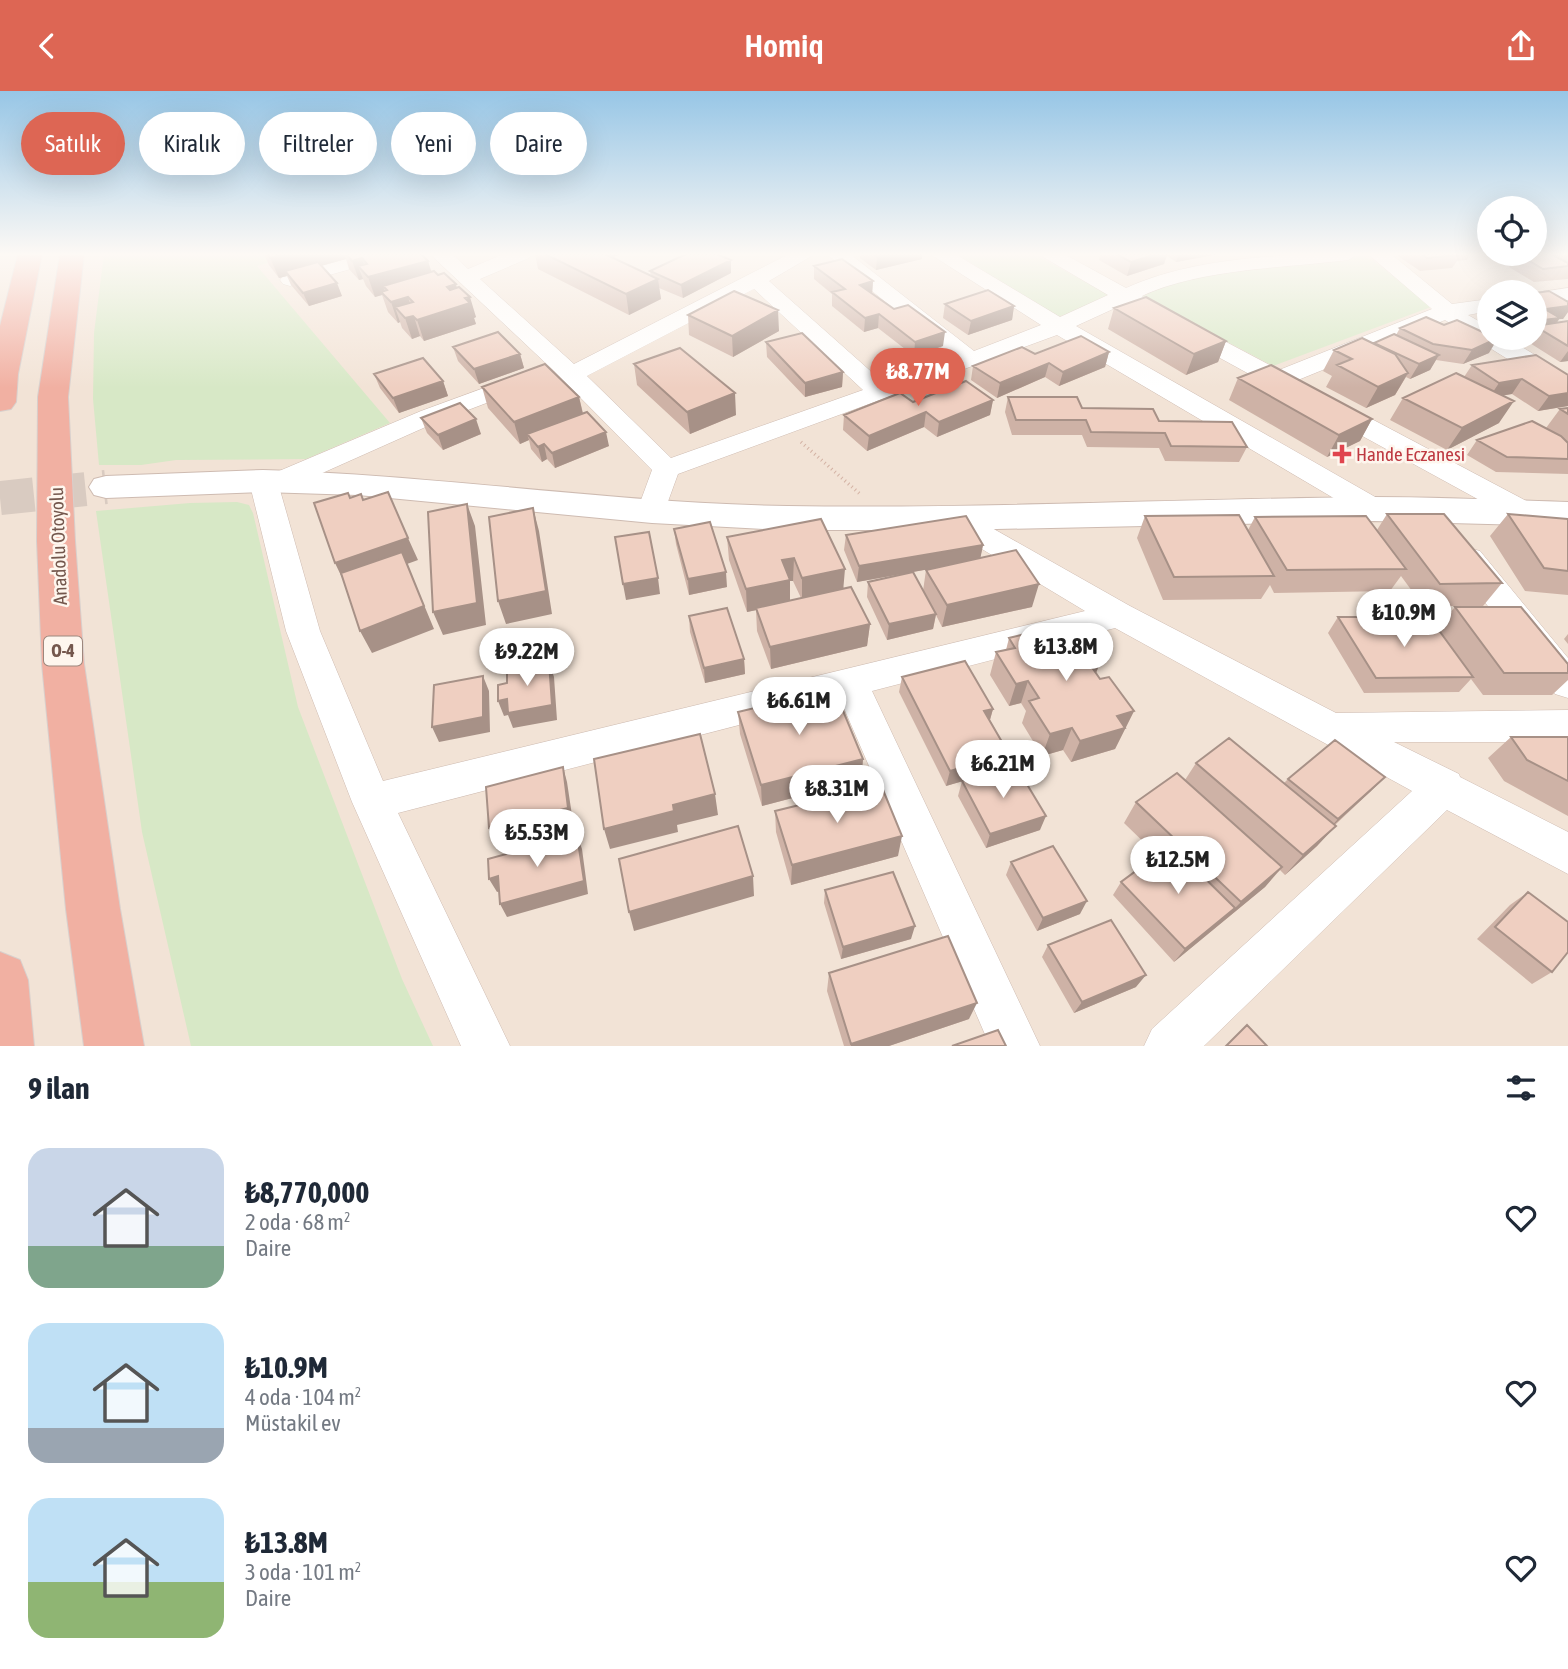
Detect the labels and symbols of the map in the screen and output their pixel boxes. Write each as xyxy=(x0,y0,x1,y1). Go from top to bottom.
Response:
pin: ₺8.77M xyxy=(861,349,975,408)
place label: Hande Eczanesi xyxy=(1356,443,1465,465)
marker: Hande Eczanesi xyxy=(1334,446,1350,462)
street label: Anadolu Otoyolu xyxy=(45,487,71,605)
pin: ₺10.9M xyxy=(1347,589,1461,649)
pin: ₺13.8M xyxy=(1009,623,1123,683)
pin: ₺9.22M xyxy=(470,629,584,688)
road number: O-4 xyxy=(44,637,82,665)
pin: ₺6.61M xyxy=(742,677,856,737)
pin: ₺6.21M xyxy=(946,741,1060,800)
pin: ₺8.31M xyxy=(780,765,894,825)
pin: ₺5.53M xyxy=(480,809,594,869)
pin: ₺12.5M xyxy=(1121,837,1235,896)

